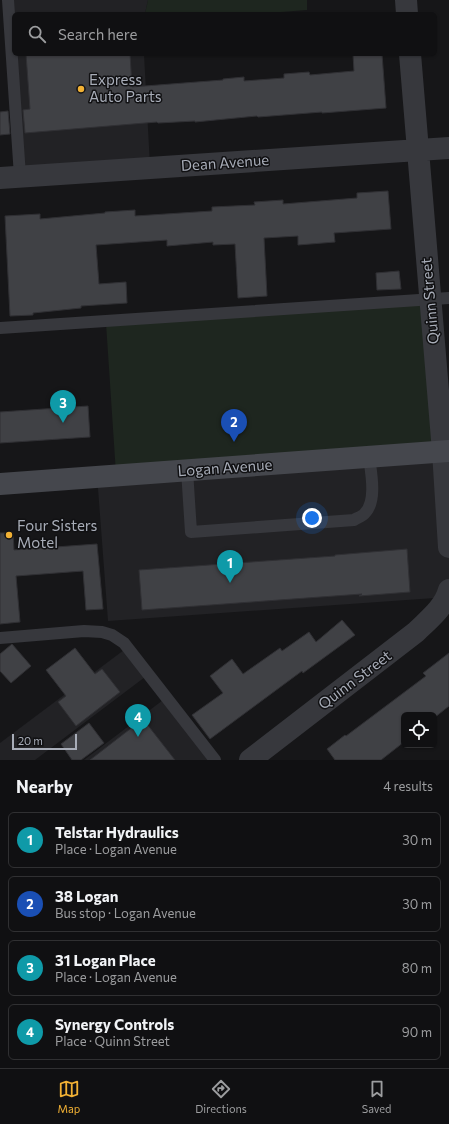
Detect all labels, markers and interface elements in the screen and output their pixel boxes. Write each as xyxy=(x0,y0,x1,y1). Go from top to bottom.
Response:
search box xyxy=(12,12,437,56)
icon: search xyxy=(26,23,48,45)
text: Search here xyxy=(58,25,137,43)
place label: Express Auto Parts xyxy=(89,70,162,105)
marker: Express Auto Parts xyxy=(76,84,86,94)
street label: Dean Avenue xyxy=(180,150,270,174)
street label: Quinn Street xyxy=(416,257,442,345)
pin: 3 xyxy=(50,390,76,423)
pin: 2 xyxy=(221,409,247,442)
street label: Logan Avenue xyxy=(177,455,273,479)
your location xyxy=(302,508,322,528)
place label: Four Sisters Motel xyxy=(17,516,98,551)
marker: Four Sisters Motel xyxy=(4,530,14,540)
pin: 1 xyxy=(217,550,243,583)
street label: Quinn Street xyxy=(314,646,395,713)
pin: 4 xyxy=(125,704,151,737)
map controls xyxy=(401,712,437,748)
button: locate xyxy=(401,712,437,748)
scale bar xyxy=(12,732,77,751)
text: 20 m xyxy=(18,734,43,747)
text: Nearby xyxy=(16,776,73,797)
text: 4 results xyxy=(383,778,433,794)
text: Telstar Hydraulics xyxy=(55,823,179,841)
text: 1 xyxy=(27,832,33,848)
text: 30 m xyxy=(402,832,432,848)
text: Place · Logan Avenue xyxy=(55,841,177,857)
text: 38 Logan xyxy=(55,887,118,905)
text: 2 xyxy=(26,896,34,912)
text: 30 m xyxy=(402,896,432,912)
text: Bus stop · Logan Avenue xyxy=(55,905,196,921)
text: 31 Logan Place xyxy=(55,951,156,969)
text: 3 xyxy=(26,960,34,976)
text: 80 m xyxy=(402,960,432,976)
text: Place · Logan Avenue xyxy=(55,969,177,985)
text: Synergy Controls xyxy=(55,1015,174,1033)
text: 4 xyxy=(26,1024,34,1040)
text: 90 m xyxy=(402,1024,432,1040)
text: Place · Quinn Street xyxy=(55,1033,170,1049)
tab: Map xyxy=(58,1078,80,1115)
tab: Directions xyxy=(195,1078,247,1115)
tab: Saved xyxy=(362,1078,391,1115)

